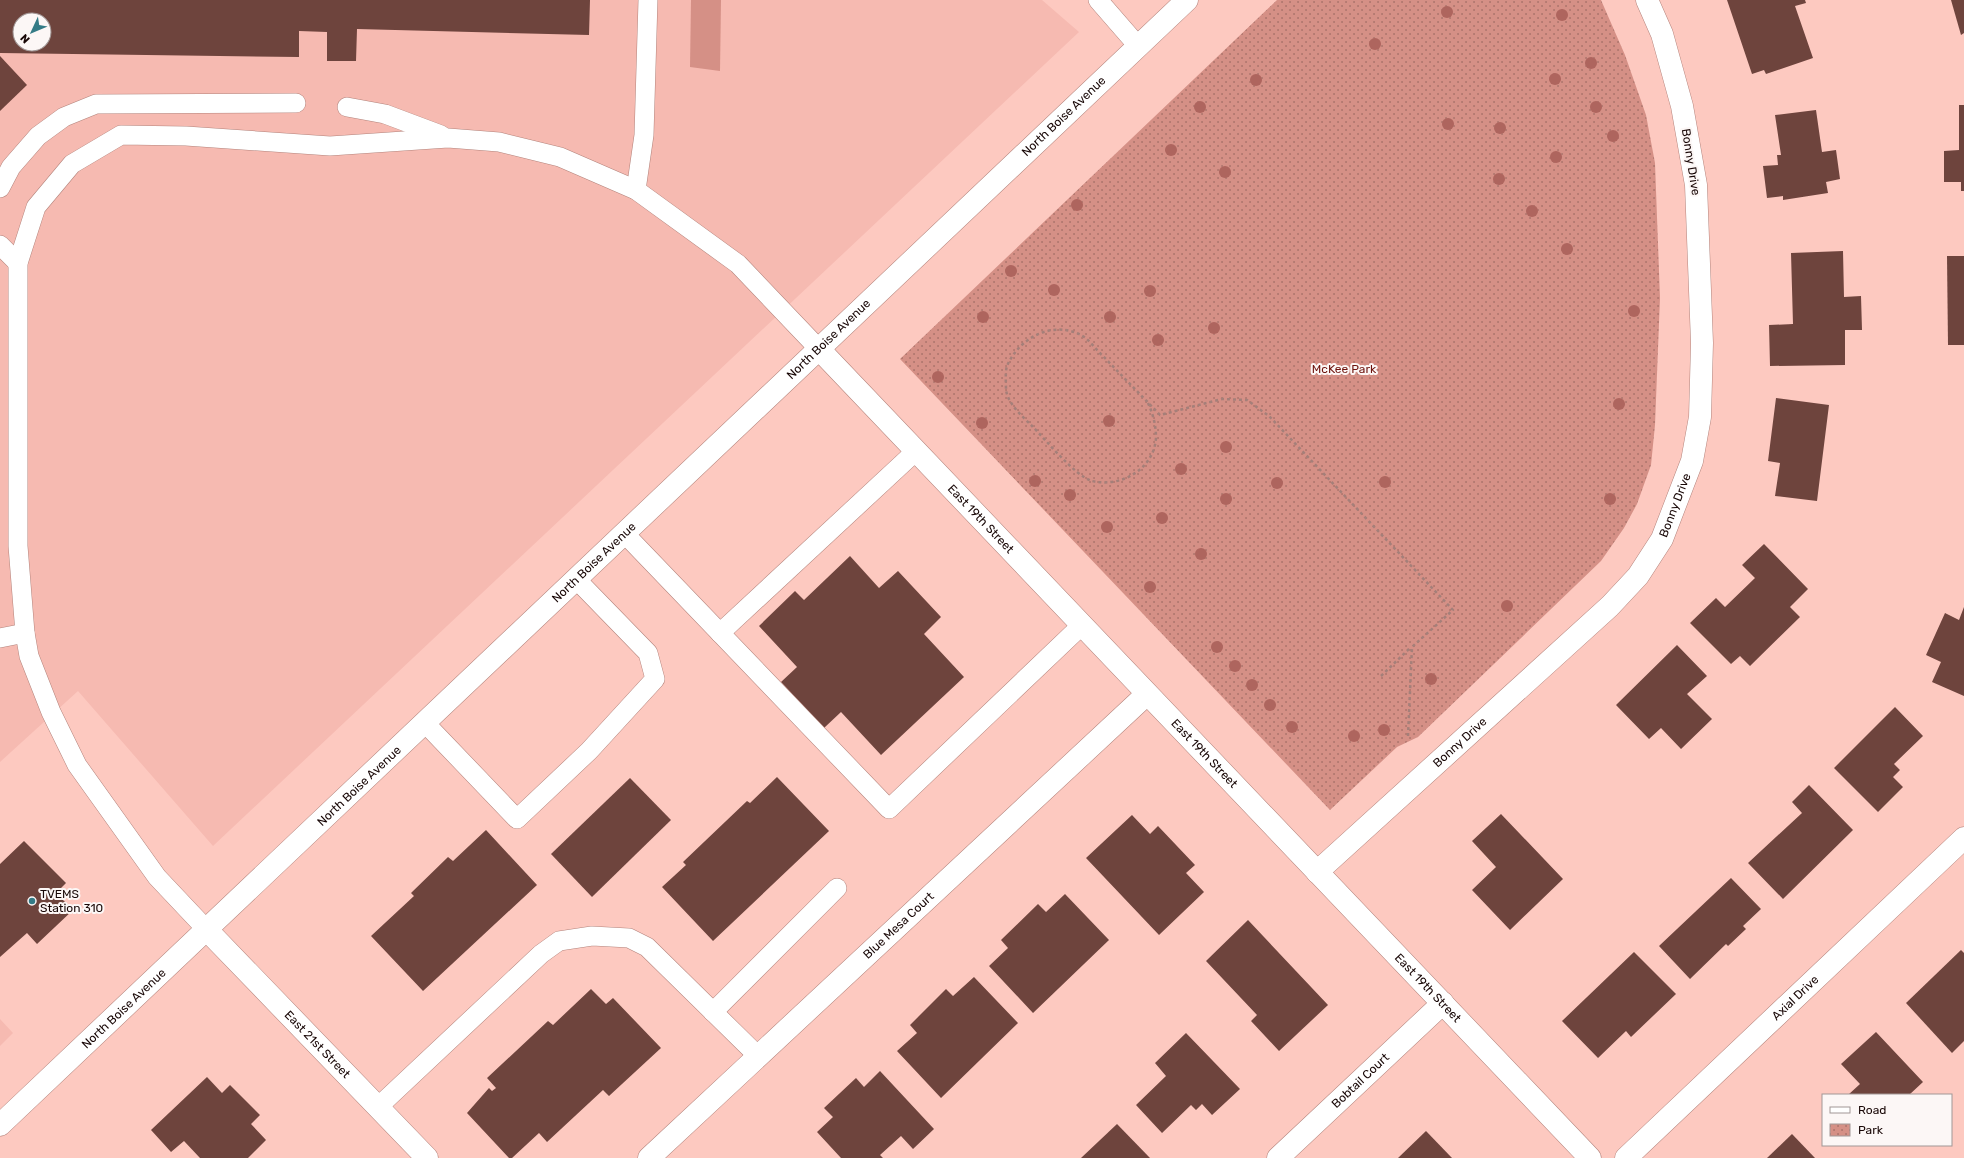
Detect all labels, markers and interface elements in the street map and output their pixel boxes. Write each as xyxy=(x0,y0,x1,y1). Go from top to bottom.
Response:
north arrow xyxy=(12,12,52,52)
text: N xyxy=(18,31,33,46)
street label: North Boise Avenue xyxy=(1019,73,1109,159)
street label: Bonny Drive xyxy=(1679,128,1703,197)
street label: North Boise Avenue xyxy=(784,296,874,382)
park label: McKee Park xyxy=(1312,362,1377,376)
street label: Bonny Drive xyxy=(1656,471,1694,539)
street label: East 19th Street xyxy=(945,482,1017,556)
street label: North Boise Avenue xyxy=(549,519,639,606)
street label: Bonny Drive xyxy=(1430,714,1490,770)
street label: East 19th Street xyxy=(1168,716,1241,791)
street label: North Boise Avenue xyxy=(314,743,404,829)
place label: TVEMS Station 310 xyxy=(40,887,103,915)
street label: Blue Mesa Court xyxy=(860,889,937,962)
marker: TVEMS Station 310 xyxy=(27,896,37,906)
street label: East 19th Street xyxy=(1392,951,1464,1025)
street label: North Boise Avenue xyxy=(79,965,169,1051)
street label: Axial Drive xyxy=(1769,972,1822,1023)
street label: East 21st Street xyxy=(282,1008,353,1081)
street label: Bobtail Court xyxy=(1329,1050,1392,1111)
legend xyxy=(1822,1094,1952,1146)
text: Road xyxy=(1858,1103,1886,1117)
text: Park xyxy=(1858,1123,1884,1137)

